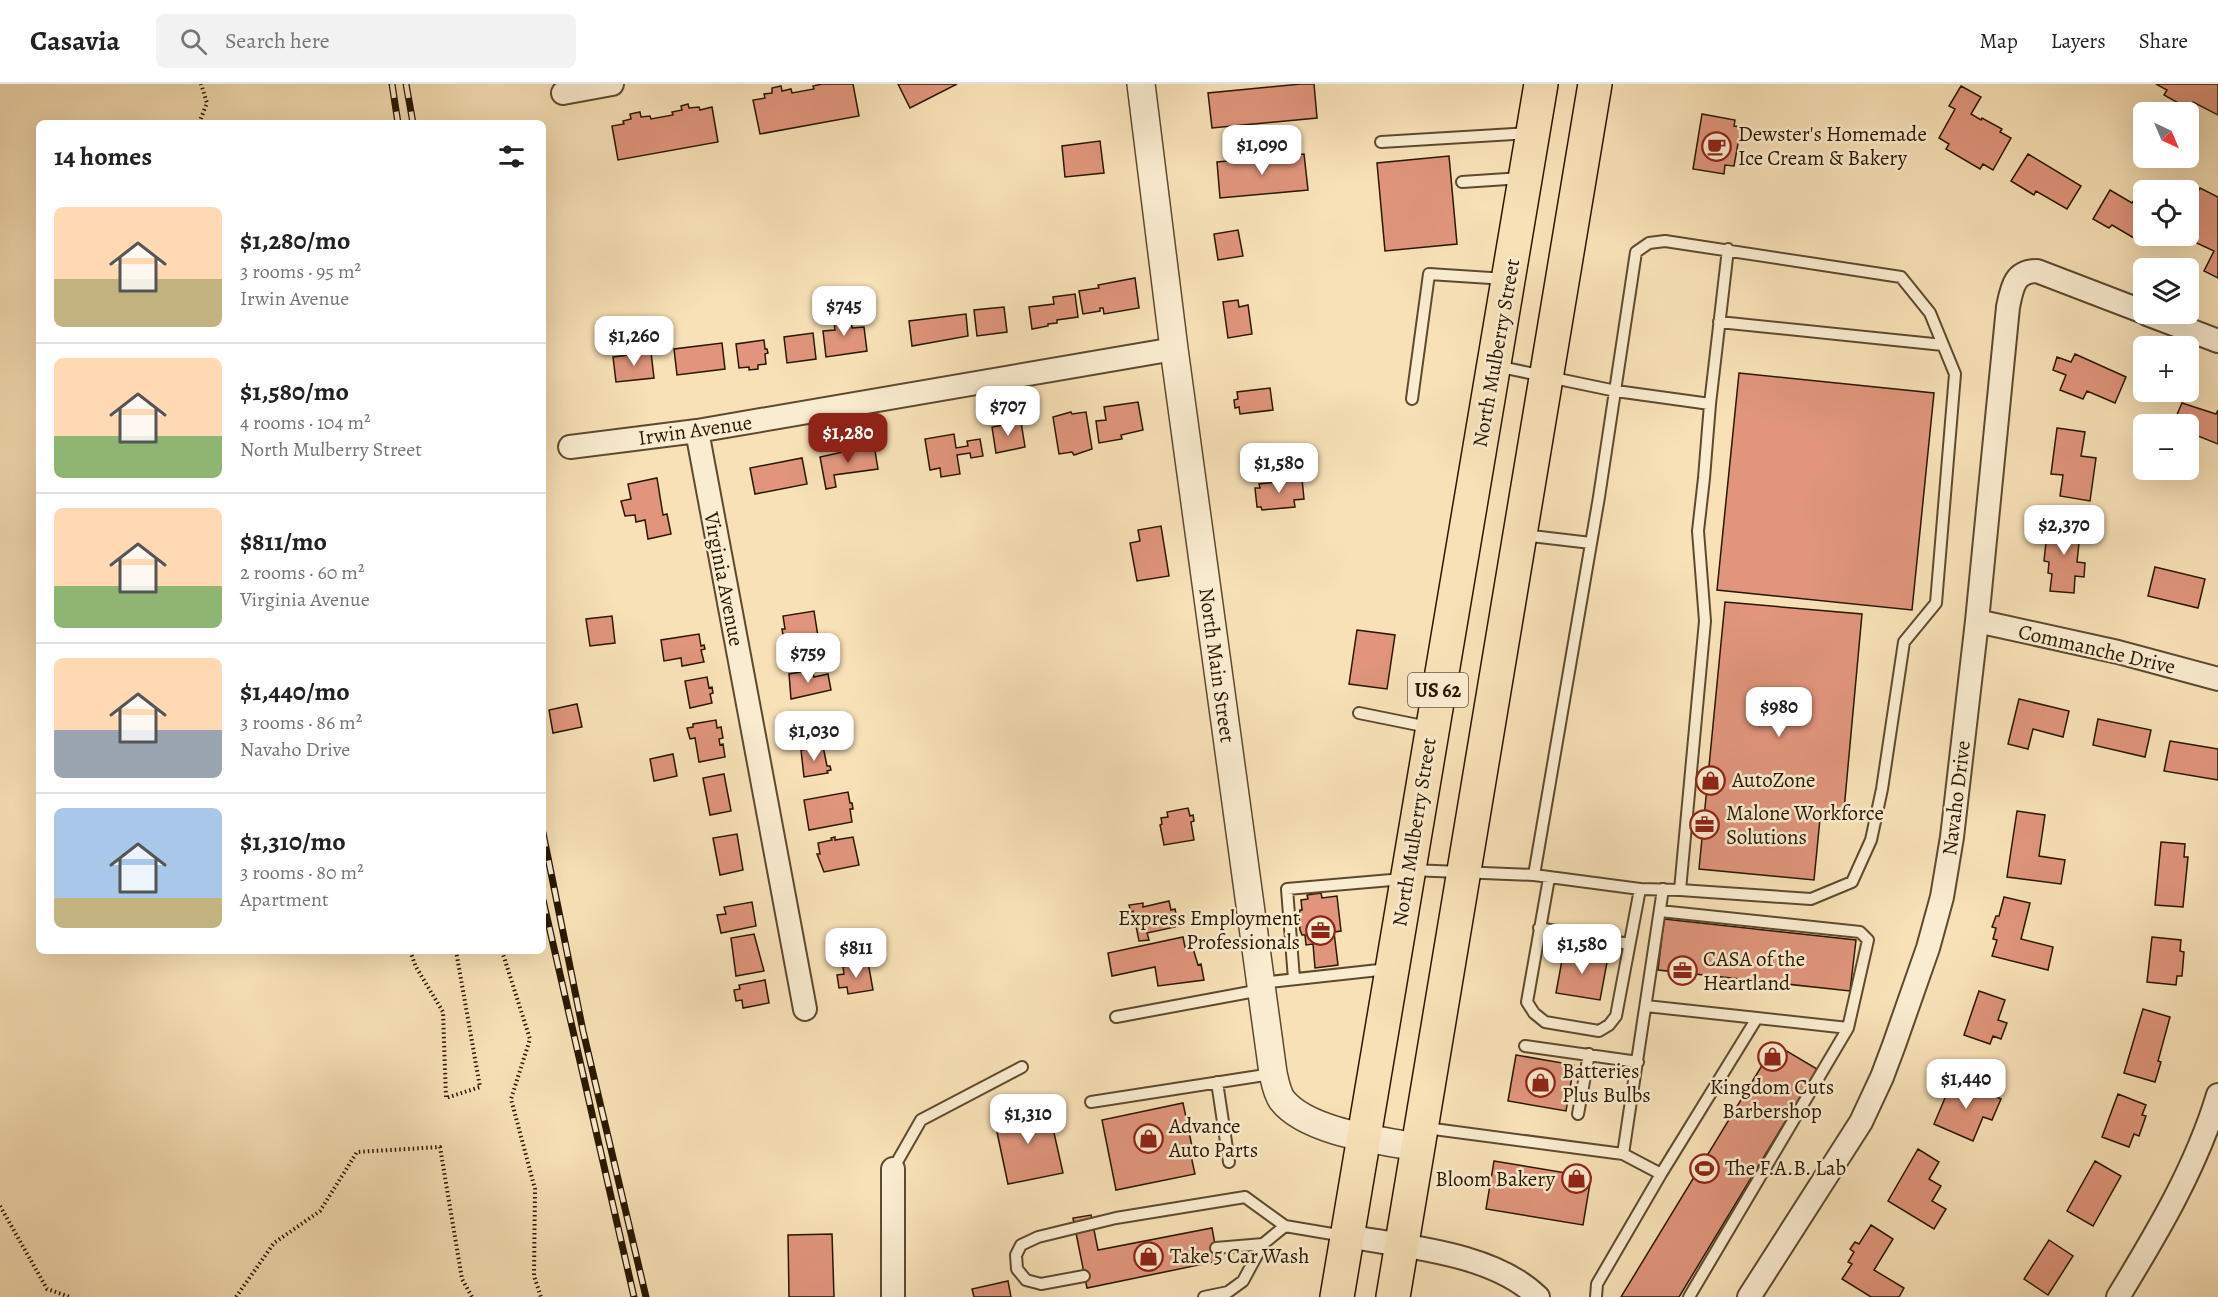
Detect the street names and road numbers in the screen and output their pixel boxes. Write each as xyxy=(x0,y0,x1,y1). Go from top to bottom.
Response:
street label: North Mulberry Street xyxy=(1466,256,1526,449)
street label: Irwin Avenue xyxy=(636,408,754,452)
street label: Virginia Avenue xyxy=(697,508,751,649)
street label: North Main Street xyxy=(1192,586,1242,744)
street label: Commanche Drive xyxy=(2016,617,2178,681)
road number: US 62 xyxy=(1408,673,1468,707)
street label: North Mulberry Street xyxy=(1385,735,1443,929)
street label: Navaho Drive xyxy=(1935,739,1977,857)

